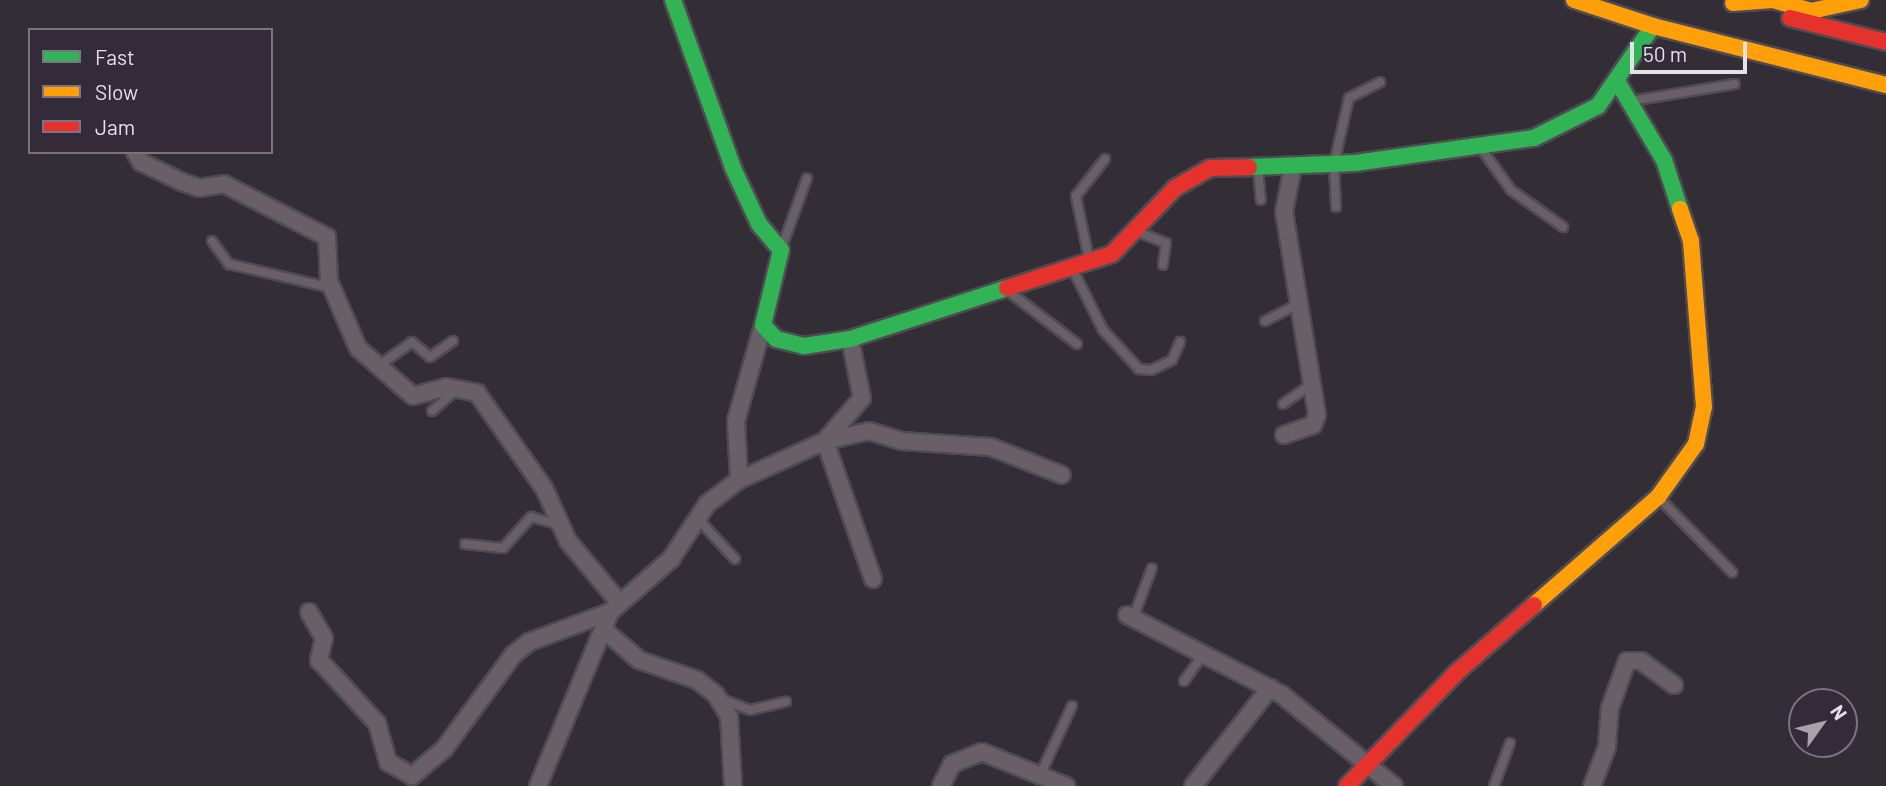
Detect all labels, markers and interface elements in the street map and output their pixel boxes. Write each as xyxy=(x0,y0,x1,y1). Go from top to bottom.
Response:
legend xyxy=(28,28,273,154)
scale bar xyxy=(1634,28,1751,72)
text: 50 m xyxy=(1643,41,1687,66)
text: Fast xyxy=(95,44,135,69)
text: Slow xyxy=(95,79,138,104)
text: Jam xyxy=(95,114,135,139)
north arrow xyxy=(1788,688,1858,758)
text: N xyxy=(1826,700,1852,724)

